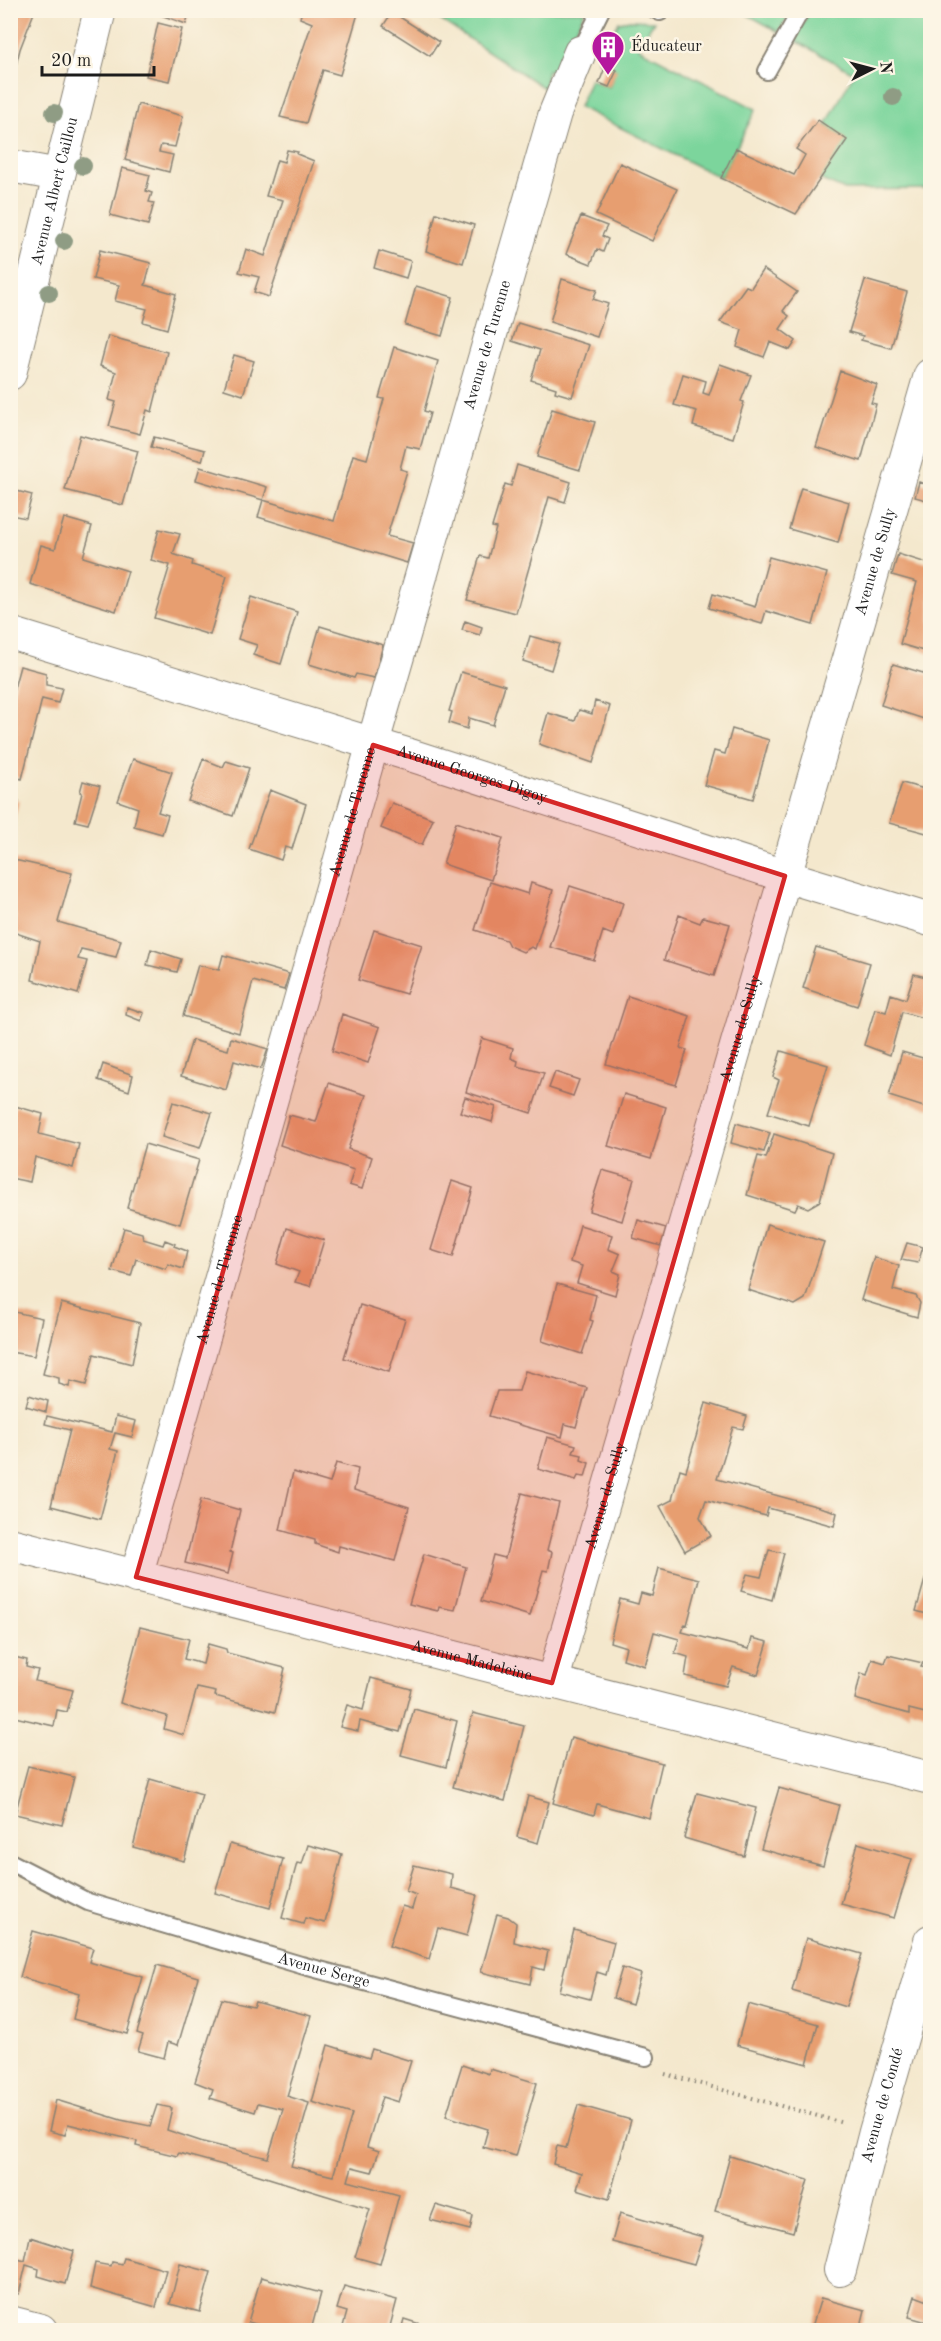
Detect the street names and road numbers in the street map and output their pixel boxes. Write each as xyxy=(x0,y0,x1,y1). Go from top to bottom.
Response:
street label: Avenue Albert Caillou xyxy=(29,115,81,267)
street label: Avenue de Turenne xyxy=(462,279,514,412)
street label: Avenue de Sully xyxy=(853,506,899,617)
street label: Avenue Georges Digoy xyxy=(394,743,550,807)
street label: Avenue de Turenne xyxy=(327,746,379,879)
street label: Avenue de Sully xyxy=(718,973,764,1084)
street label: Avenue de Turenne xyxy=(194,1213,247,1346)
street label: Avenue de Sully xyxy=(583,1440,629,1551)
street label: Avenue Madeleine xyxy=(409,1638,534,1684)
street label: Avenue Serge xyxy=(275,1950,371,1991)
street label: Avenue de Condé xyxy=(859,2046,907,2165)

